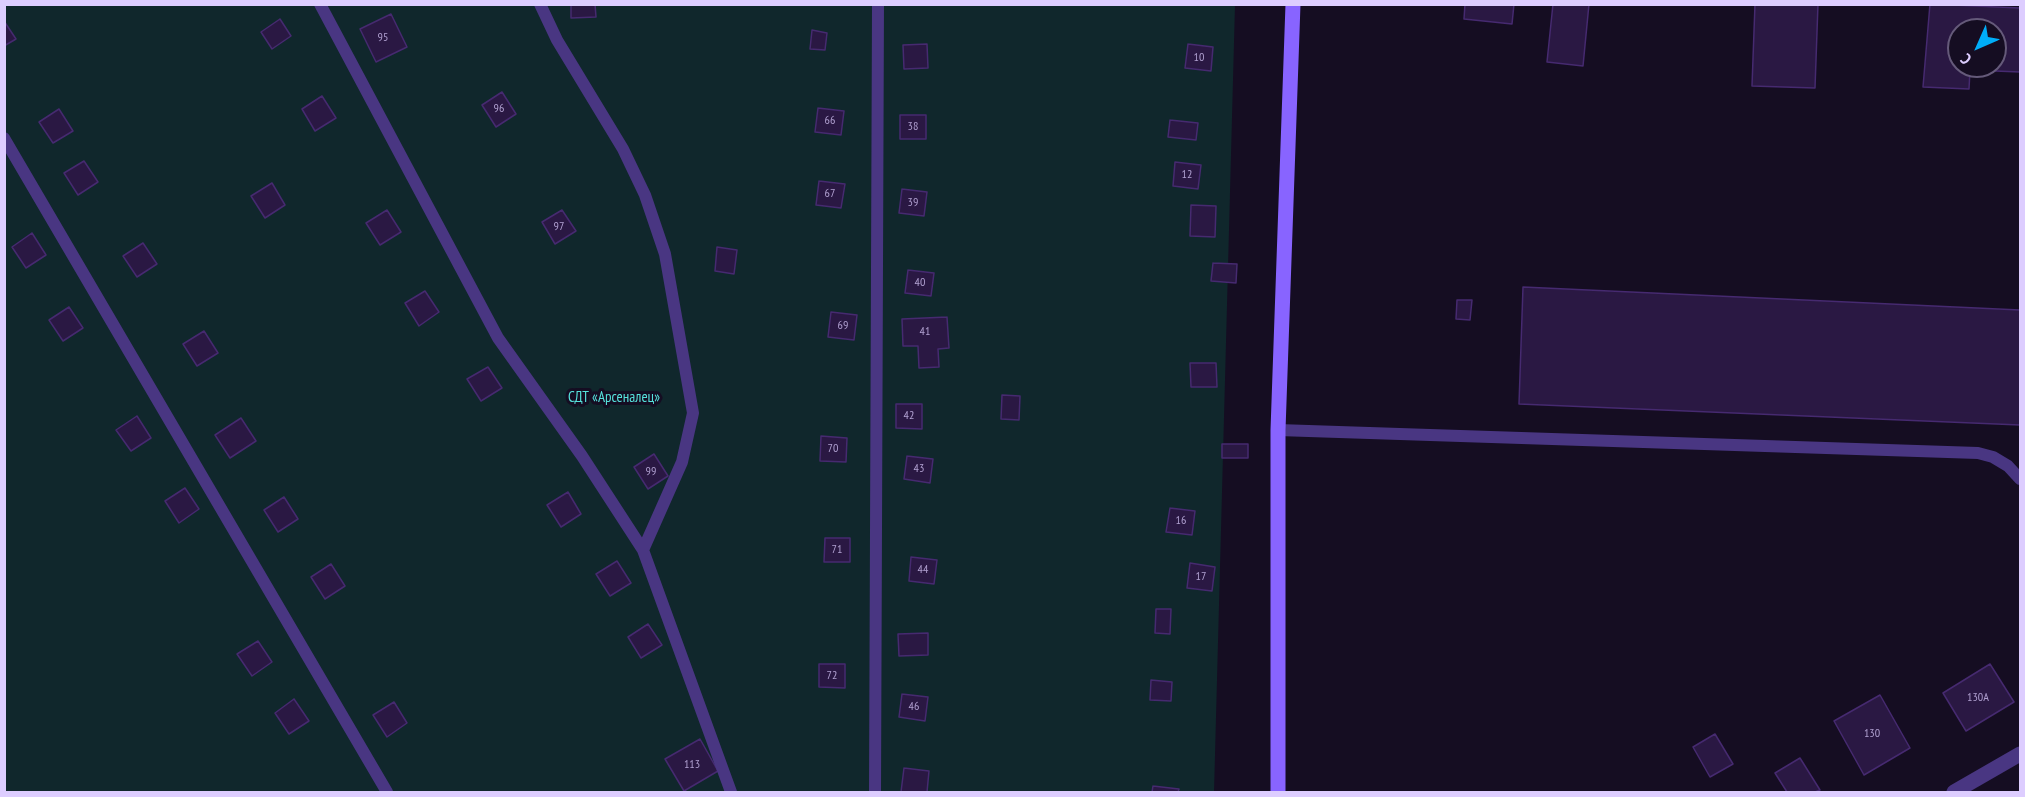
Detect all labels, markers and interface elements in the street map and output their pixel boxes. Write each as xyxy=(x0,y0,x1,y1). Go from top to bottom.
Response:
north arrow xyxy=(1947,18,2007,78)
house number: 95 xyxy=(378,31,388,45)
text: С xyxy=(1956,50,1975,69)
house number: 10 xyxy=(1194,51,1204,65)
house number: 96 xyxy=(494,102,504,116)
house number: 66 xyxy=(825,114,835,128)
house number: 38 xyxy=(908,120,918,134)
house number: 12 xyxy=(1182,168,1192,182)
house number: 67 xyxy=(825,187,835,201)
house number: 39 xyxy=(908,196,918,210)
house number: 97 xyxy=(554,220,564,234)
house number: 40 xyxy=(915,276,925,290)
house number: 69 xyxy=(838,319,848,333)
house number: 41 xyxy=(920,325,930,339)
park label: СДТ «Арсеналец» xyxy=(568,389,660,407)
house number: 42 xyxy=(904,409,914,423)
house number: 70 xyxy=(828,442,838,456)
house number: 43 xyxy=(914,462,924,476)
house number: 99 xyxy=(646,465,656,479)
house number: 16 xyxy=(1176,514,1186,528)
house number: 71 xyxy=(832,543,842,557)
house number: 44 xyxy=(918,563,928,577)
house number: 17 xyxy=(1196,570,1206,584)
house number: 72 xyxy=(827,669,837,683)
house number: 130А xyxy=(1967,691,1989,705)
house number: 46 xyxy=(909,700,919,714)
house number: 130 xyxy=(1864,727,1880,741)
house number: 113 xyxy=(684,758,700,772)

